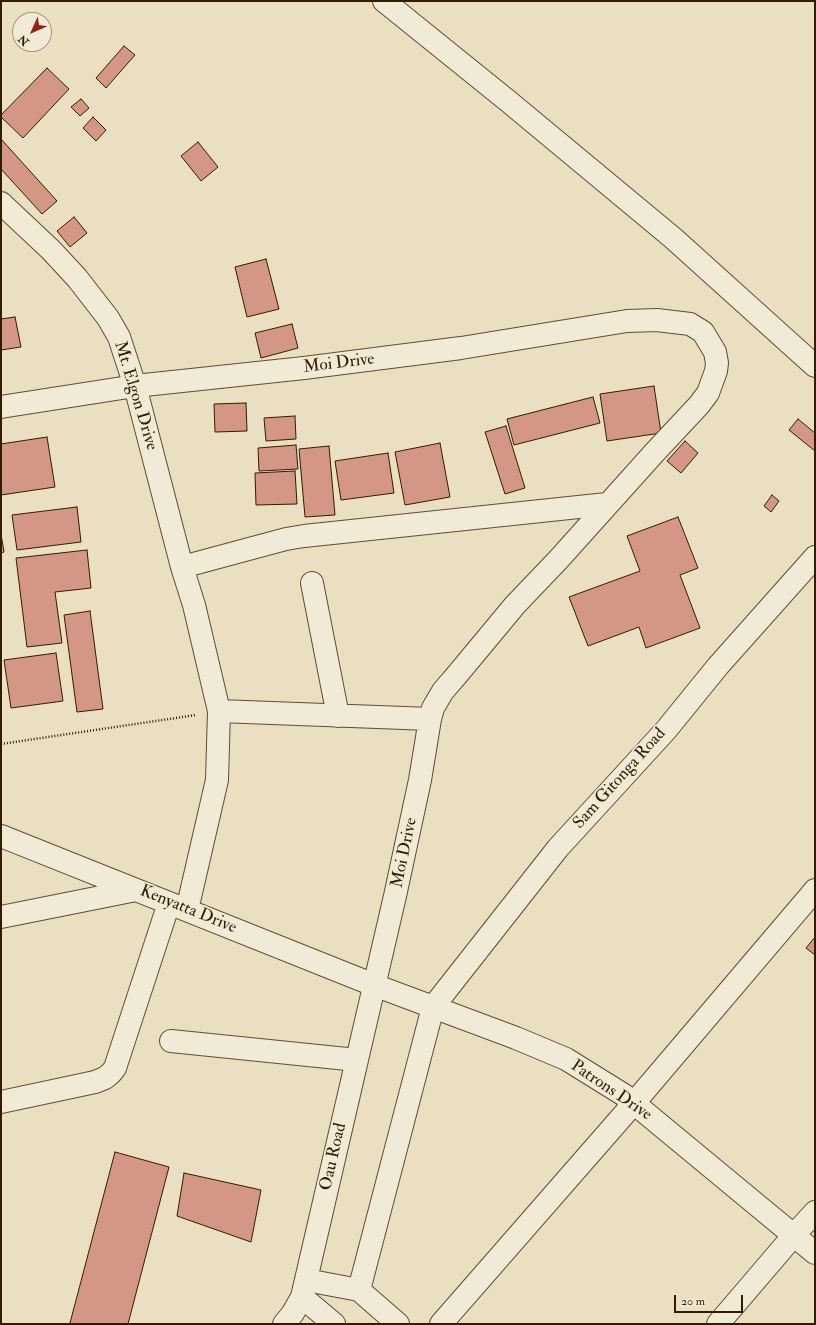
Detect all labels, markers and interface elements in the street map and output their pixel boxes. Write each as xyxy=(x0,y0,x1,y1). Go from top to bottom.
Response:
north arrow xyxy=(12,12,52,52)
text: N xyxy=(16,32,32,48)
street label: Mt. Elgon Drive xyxy=(109,339,161,453)
street label: Moi Drive xyxy=(302,350,376,378)
street label: Sam Gitonga Road xyxy=(569,724,671,834)
street label: Moi Drive xyxy=(388,816,422,890)
street label: Kenyatta Drive xyxy=(137,881,239,939)
street label: Patrons Drive xyxy=(567,1056,655,1126)
street label: Oau Road xyxy=(316,1121,352,1193)
scale bar xyxy=(676,1287,745,1313)
text: 20 m xyxy=(681,1294,705,1309)

